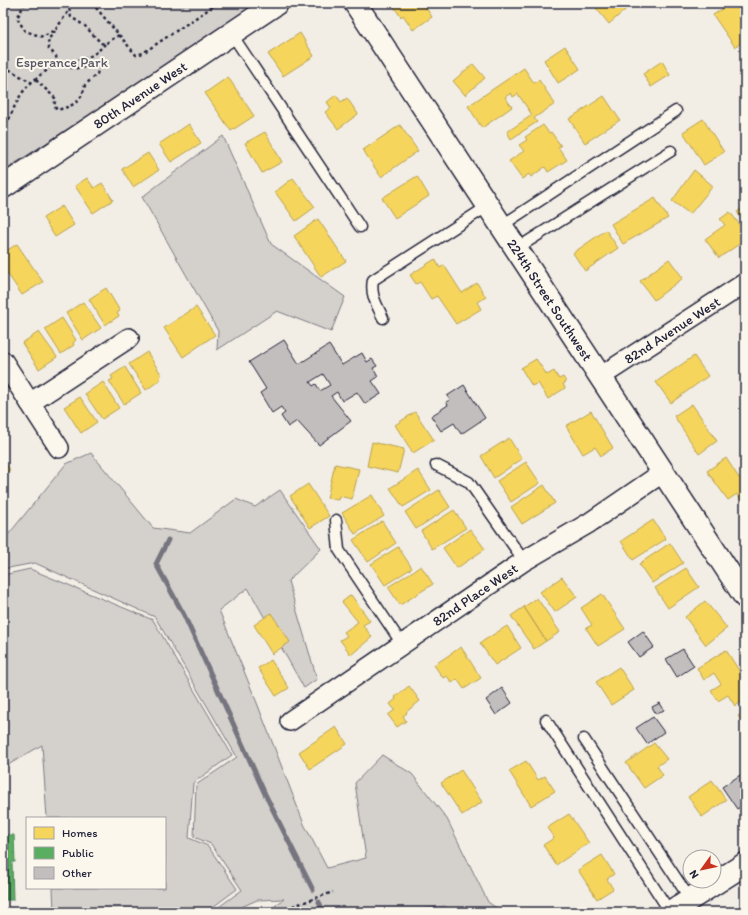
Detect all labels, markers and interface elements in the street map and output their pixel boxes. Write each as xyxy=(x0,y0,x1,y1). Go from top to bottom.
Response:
park label: Esperance Park xyxy=(16,54,109,71)
street label: 80th Avenue West xyxy=(90,58,190,133)
street label: 224th Street Southwest xyxy=(503,236,596,364)
street label: 82nd Avenue West xyxy=(621,293,724,368)
street label: 82nd Place West xyxy=(429,560,521,630)
legend xyxy=(26,817,166,889)
text: Homes xyxy=(62,826,98,840)
text: Public xyxy=(62,846,94,860)
north arrow xyxy=(682,849,722,889)
text: Other xyxy=(62,866,92,880)
text: N xyxy=(687,868,702,881)

